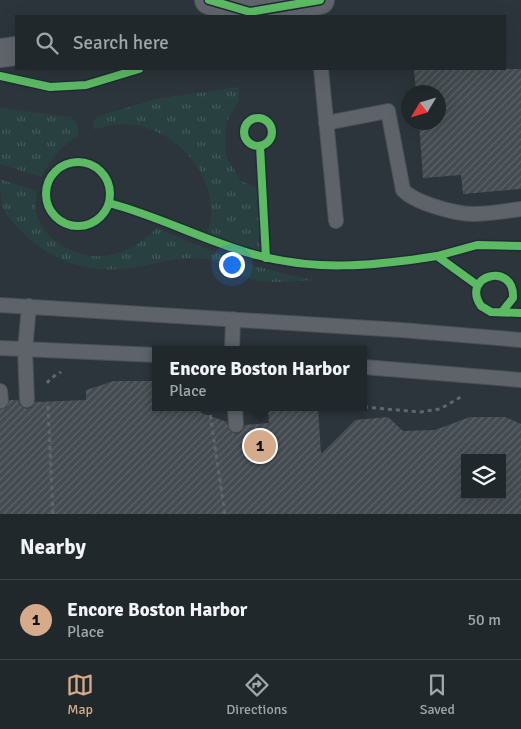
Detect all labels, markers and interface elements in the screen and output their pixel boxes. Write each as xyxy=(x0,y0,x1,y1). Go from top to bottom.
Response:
search box xyxy=(15,15,506,70)
icon: search xyxy=(33,29,61,57)
text: Search here xyxy=(73,31,169,55)
north arrow xyxy=(401,85,446,130)
your location xyxy=(219,252,245,278)
popup xyxy=(152,346,367,411)
text: Encore Boston Harbor xyxy=(169,357,350,381)
text: Place xyxy=(169,381,207,401)
pin: 1 xyxy=(244,427,276,465)
map controls xyxy=(461,454,506,499)
button: layers xyxy=(461,454,506,499)
text: Nearby xyxy=(20,534,86,560)
text: Encore Boston Harbor xyxy=(67,598,247,622)
text: 1 xyxy=(32,610,40,630)
text: 50 m xyxy=(467,610,501,630)
text: Place xyxy=(67,622,104,642)
tab: Map xyxy=(66,671,94,718)
tab: Directions xyxy=(226,671,287,718)
tab: Saved xyxy=(420,671,455,718)

